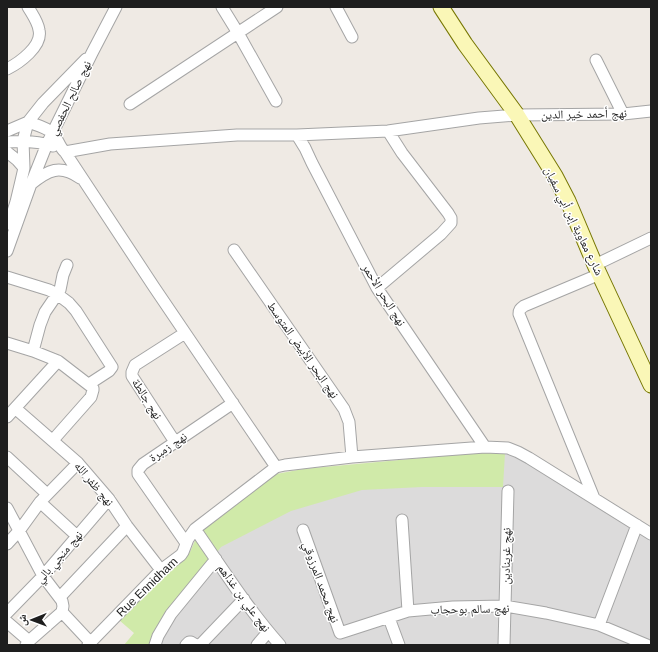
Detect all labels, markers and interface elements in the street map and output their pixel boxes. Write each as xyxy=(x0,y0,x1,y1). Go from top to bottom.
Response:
street label: نهج صالح الحفصي xyxy=(46,58,97,139)
street label: نهج أحمد خير الدين xyxy=(541,106,627,122)
street label: شارع معاوية إبن أبي سفيان xyxy=(539,164,606,279)
street label: نهج البحر الأحمر xyxy=(358,260,409,329)
street label: نهج البحر الأبيض المتوسط xyxy=(264,299,342,401)
street label: نهج جالطة xyxy=(129,376,165,422)
street label: نهج زمبرة xyxy=(146,429,190,465)
street label: نهج ظفر الله xyxy=(71,459,117,509)
street label: نهج غرينادين xyxy=(499,527,514,585)
street label: نهج منجي بالي xyxy=(32,528,88,588)
street label: نهج محمد المرزوقي xyxy=(297,539,342,626)
street label: Rue Ennidham xyxy=(114,554,180,620)
street label: نهج علي بن غذاهم xyxy=(212,561,273,636)
north arrow xyxy=(12,600,52,640)
street label: نهج سالم بوحجاب xyxy=(430,601,510,618)
text: ش xyxy=(16,614,30,626)

